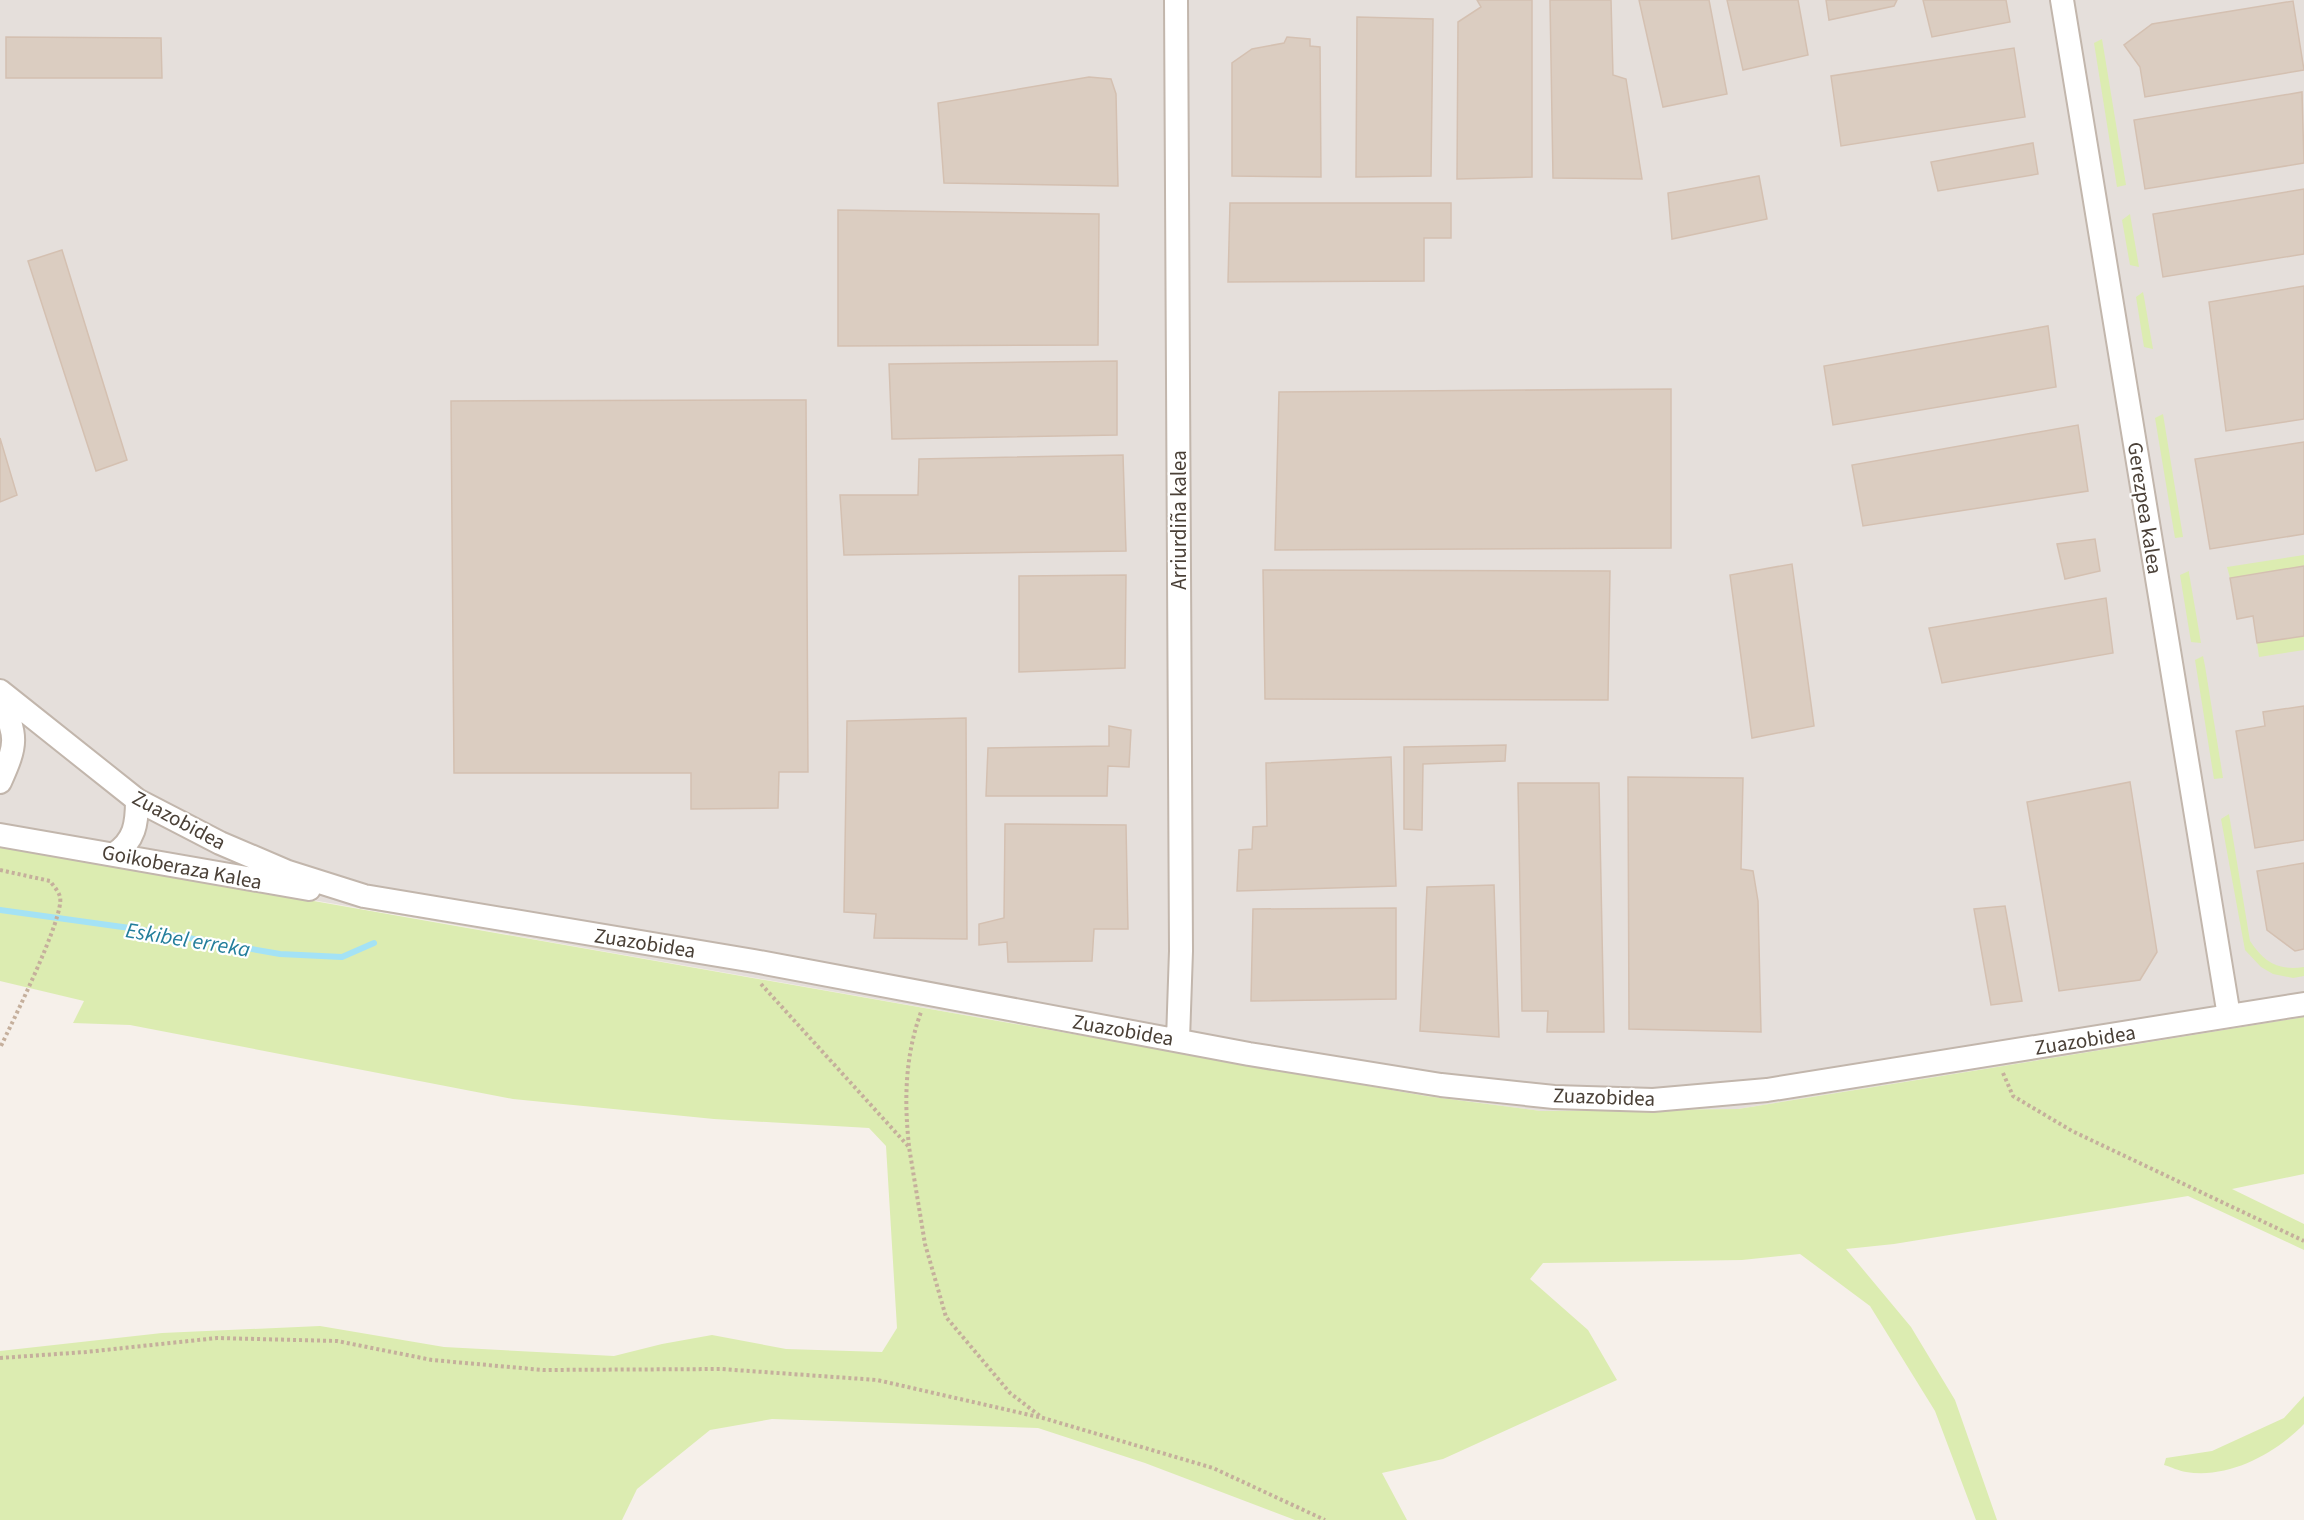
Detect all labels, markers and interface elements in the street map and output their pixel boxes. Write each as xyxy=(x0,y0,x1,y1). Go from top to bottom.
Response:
street label: Gerezpea kalea xyxy=(2120,440,2170,576)
street label: Arriurdiña kalea xyxy=(1164,450,1194,590)
street label: Zuazobidea xyxy=(127,783,231,857)
street label: Goikoberaza Kalea xyxy=(99,837,265,897)
water label: Eskibel erreka xyxy=(123,914,253,966)
street label: Zuazobidea xyxy=(592,920,698,966)
street label: Zuazobidea xyxy=(1070,1006,1176,1054)
street label: Zuazobidea xyxy=(2032,1017,2138,1063)
street label: Zuazobidea xyxy=(1552,1080,1656,1114)

